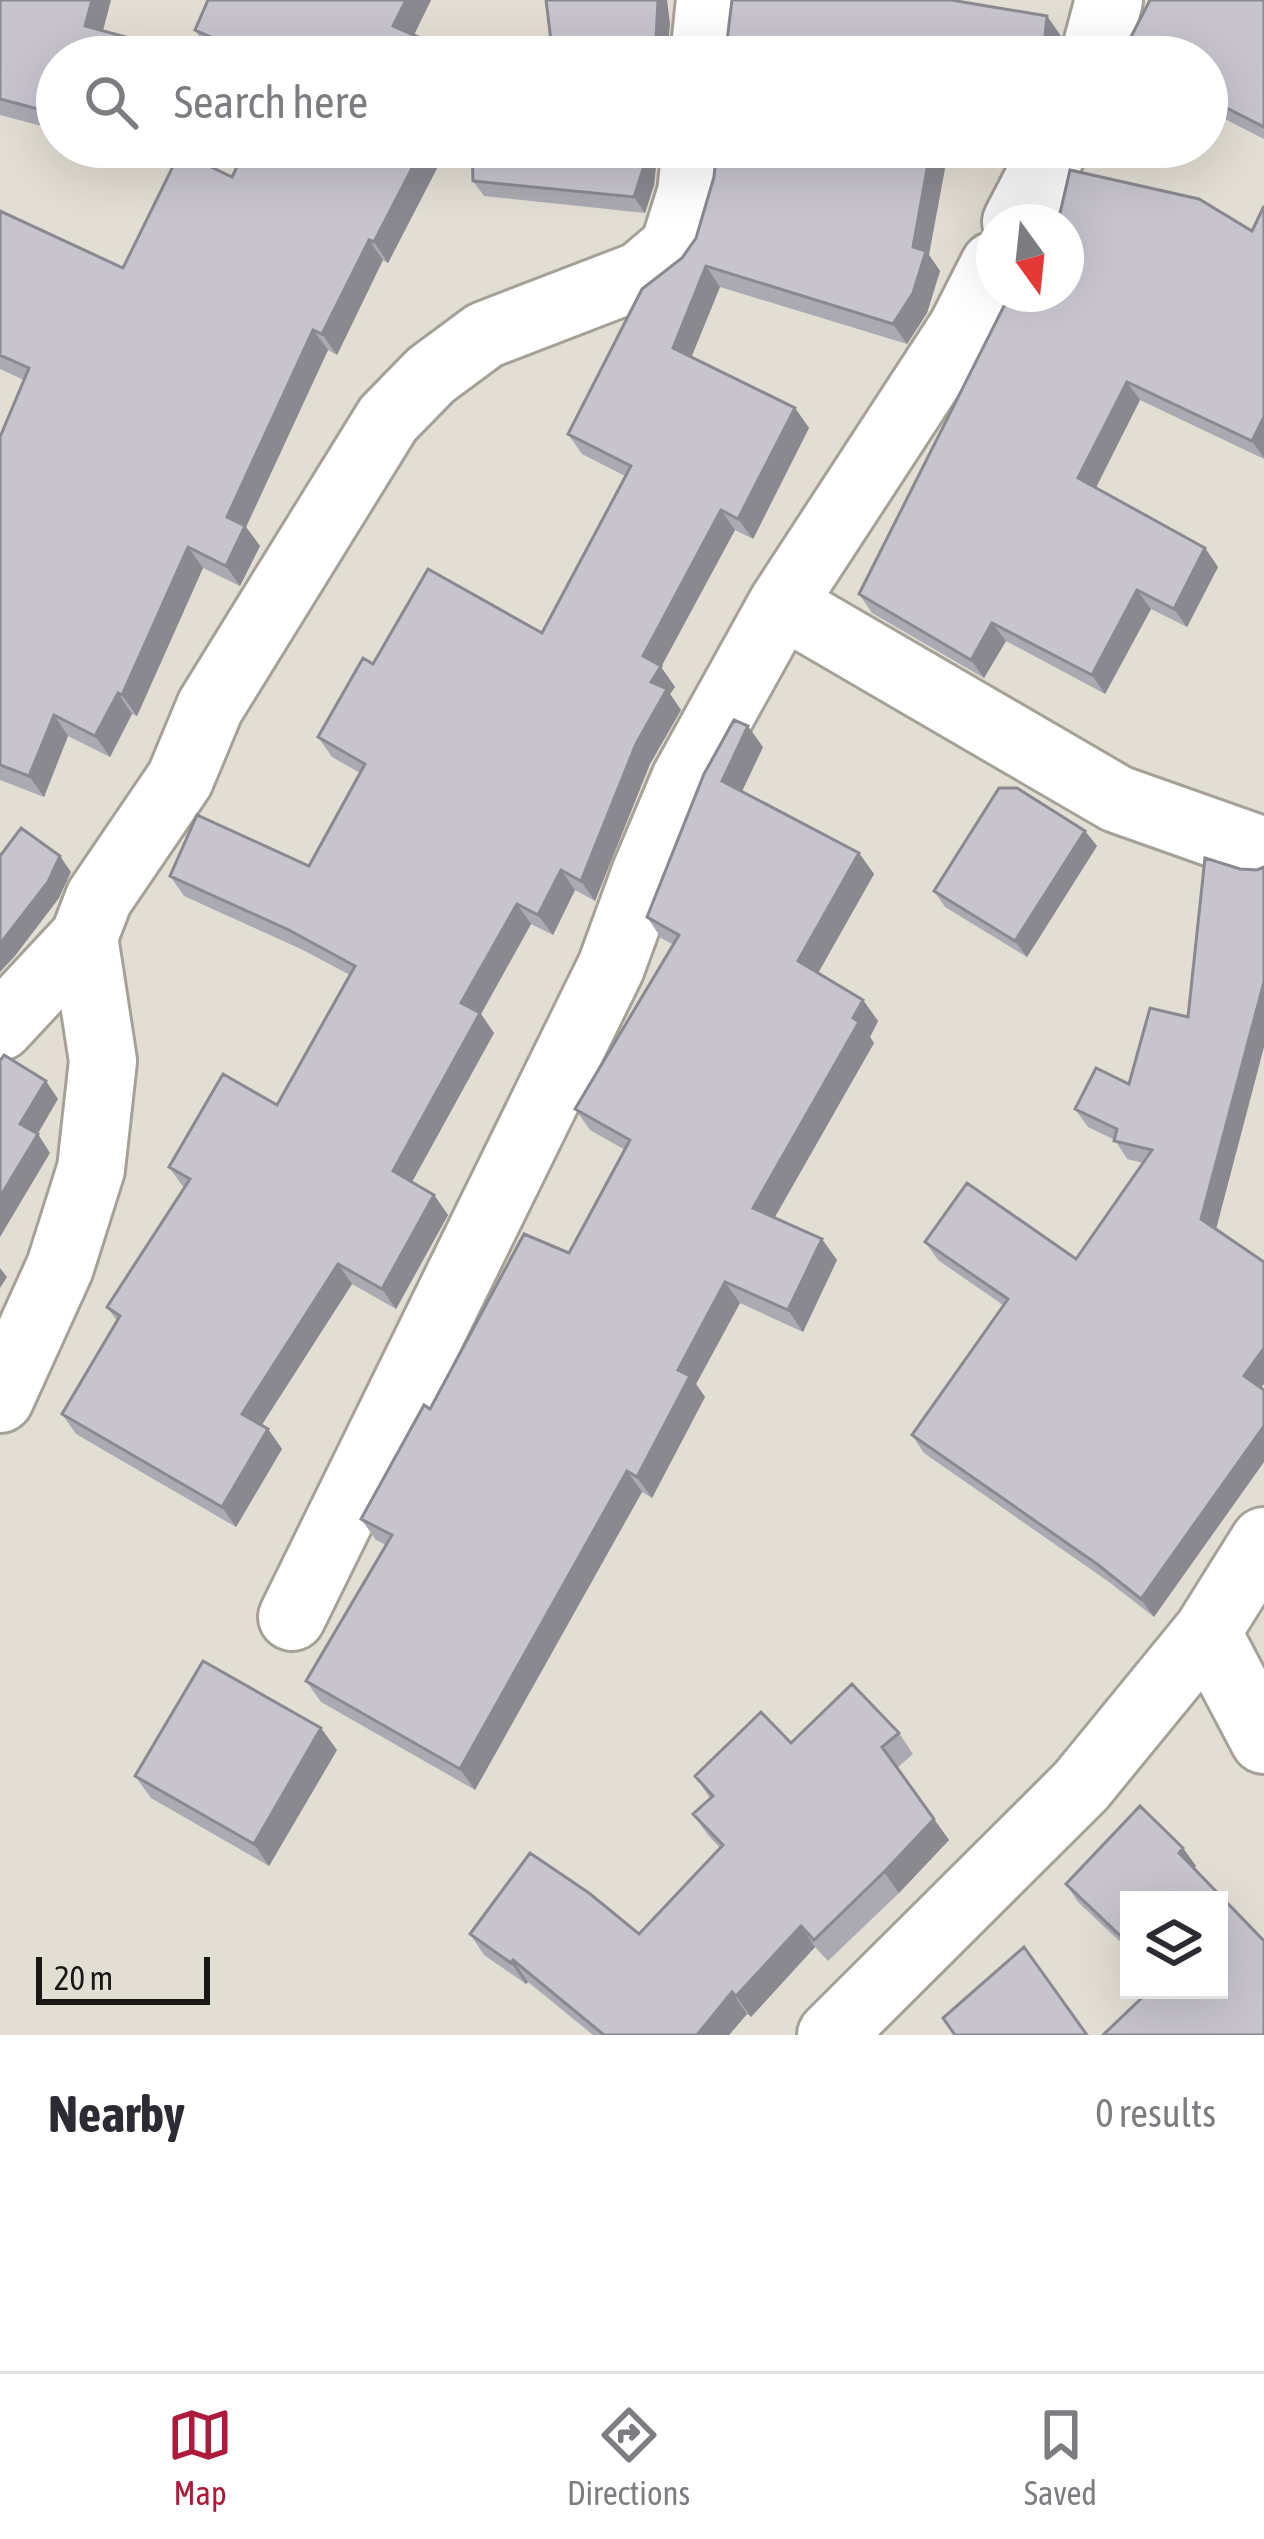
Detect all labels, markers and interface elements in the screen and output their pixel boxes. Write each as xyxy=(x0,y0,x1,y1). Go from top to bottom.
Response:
search box xyxy=(36,36,1228,168)
icon: search xyxy=(78,69,144,135)
text: Search here xyxy=(174,76,368,128)
north arrow xyxy=(976,204,1084,312)
map controls xyxy=(1120,1891,1228,1999)
button: layers xyxy=(1120,1891,1228,1999)
scale bar xyxy=(36,1951,210,2004)
text: 20 m xyxy=(54,1959,113,1997)
text: Nearby xyxy=(48,2084,185,2143)
text: 0 results xyxy=(1095,2091,1216,2135)
tab: Map xyxy=(167,2402,233,2512)
tab: Directions xyxy=(567,2402,690,2512)
tab: Saved xyxy=(1024,2402,1097,2512)

